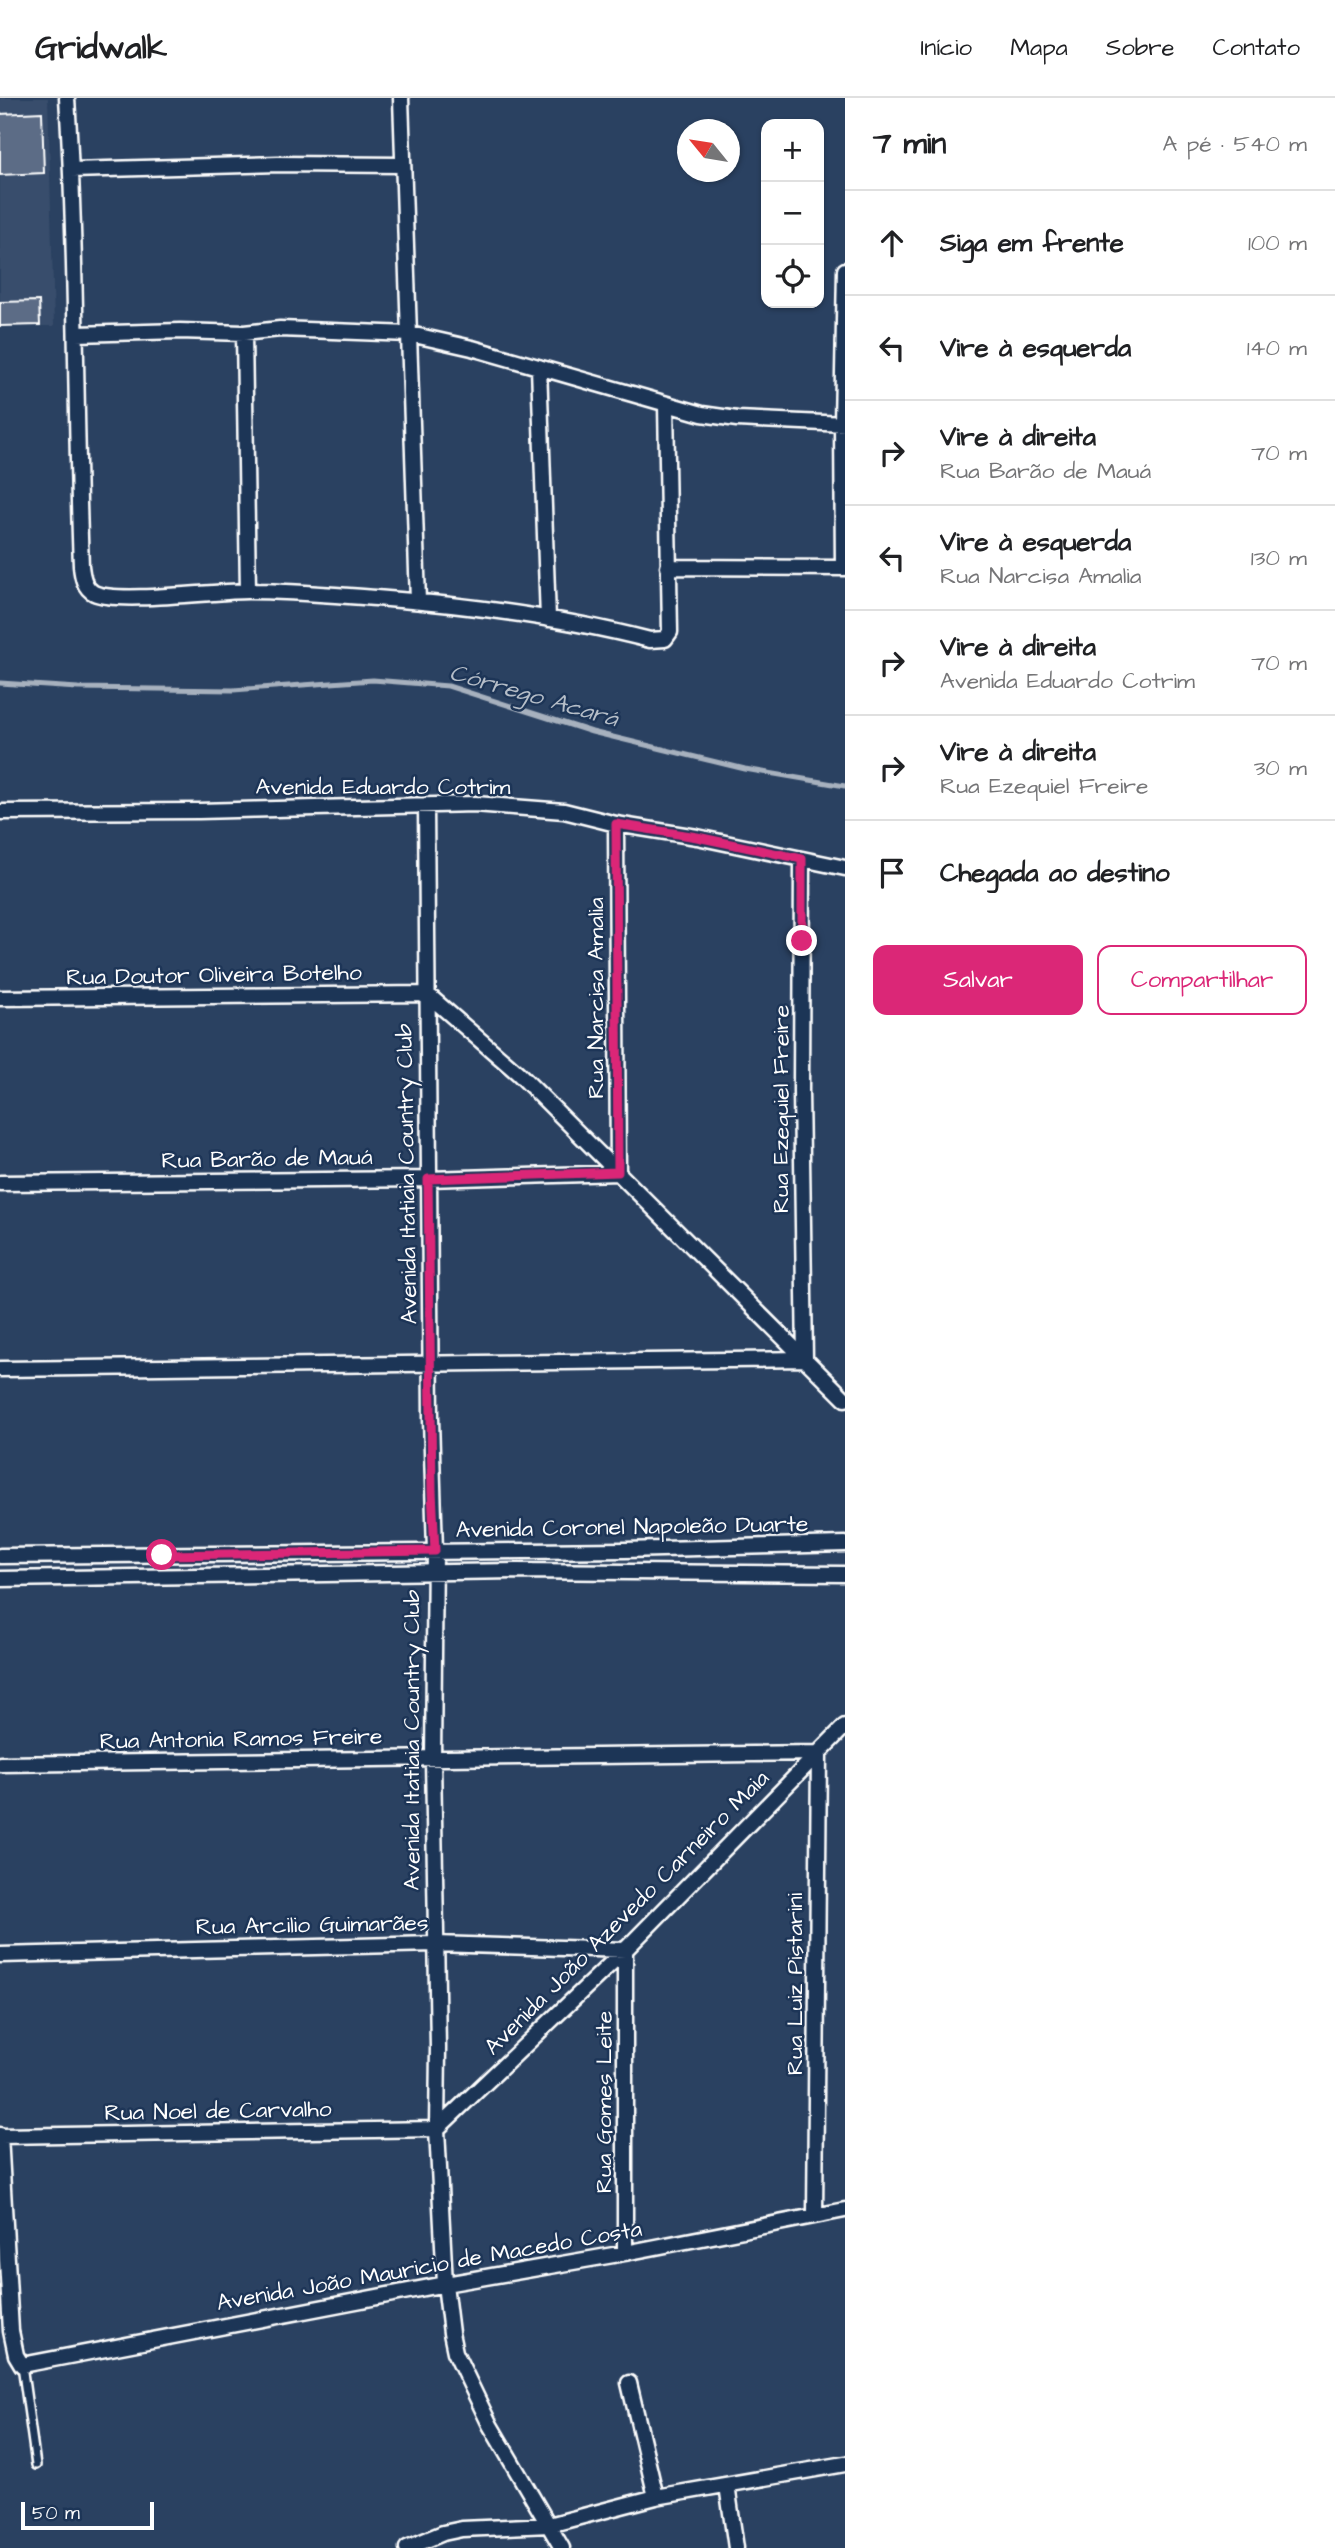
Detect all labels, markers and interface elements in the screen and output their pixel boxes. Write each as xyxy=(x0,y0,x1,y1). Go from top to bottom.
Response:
text: Gridwalk xyxy=(35,25,167,71)
text: Início xyxy=(921,31,972,65)
text: Mapa xyxy=(1010,31,1068,65)
text: Sobre xyxy=(1106,31,1174,65)
text: Contato xyxy=(1212,31,1300,65)
north arrow xyxy=(677,119,740,182)
map controls xyxy=(761,119,824,308)
button: + xyxy=(761,119,824,182)
text: 7 min xyxy=(873,123,946,165)
text: A pé · 540 m xyxy=(1163,128,1307,160)
button: − xyxy=(761,182,824,245)
icon: ahead xyxy=(873,224,911,262)
text: Siga em frente xyxy=(940,225,1124,261)
text: 100 m xyxy=(1248,227,1307,259)
button: locate xyxy=(761,245,824,308)
icon: left xyxy=(873,329,911,367)
text: Vire à esquerda xyxy=(940,330,1131,366)
text: 140 m xyxy=(1247,332,1307,364)
text: Vire à direita xyxy=(940,419,1096,455)
icon: right xyxy=(873,434,911,472)
text: 70 m xyxy=(1251,437,1307,469)
text: Rua Barão de Mauá xyxy=(940,455,1151,487)
text: Vire à esquerda xyxy=(940,524,1131,560)
icon: left xyxy=(873,539,911,577)
text: 130 m xyxy=(1251,542,1307,574)
text: Rua Narcisa Amalia xyxy=(940,560,1141,592)
text: Vire à direita xyxy=(940,629,1096,665)
icon: right xyxy=(873,644,911,682)
text: 70 m xyxy=(1251,647,1307,679)
water label: Córrego Acará xyxy=(445,656,624,738)
text: Avenida Eduardo Cotrim xyxy=(940,665,1195,697)
text: Vire à direita xyxy=(940,734,1096,770)
icon: right xyxy=(873,749,911,787)
text: 30 m xyxy=(1254,752,1307,784)
text: Rua Ezequiel Freire xyxy=(940,770,1148,802)
street label: Avenida Eduardo Cotrim xyxy=(256,771,510,803)
icon: arrive xyxy=(873,854,911,892)
text: Chegada ao destino xyxy=(940,855,1170,891)
street label: Rua Narcisa Amalia xyxy=(580,897,612,1099)
route end xyxy=(786,925,817,956)
button: Salvar xyxy=(873,945,1083,1015)
button: Compartilhar xyxy=(1097,945,1307,1015)
street label: Rua Doutor Oliveira Botelho xyxy=(66,956,362,994)
street label: Rua Ezequiel Freire xyxy=(765,1005,797,1213)
street label: Avenida Itatiaia Country Club xyxy=(388,1023,427,1325)
street label: Rua Barão de Mauá xyxy=(161,1141,373,1177)
street label: Avenida Coronel Napoleão Duarte xyxy=(455,1508,809,1546)
route start xyxy=(146,1539,177,1570)
street label: Avenida Itatiaia Country Club xyxy=(396,1589,429,1890)
street label: Rua Antonia Ramos Freire xyxy=(99,1721,383,1757)
street label: Avenida João Azevedo Carneiro Maia xyxy=(477,1763,777,2062)
street label: Rua Luiz Pistarini xyxy=(779,1892,811,2075)
street label: Rua Arcilio Guimarães xyxy=(195,1907,429,1943)
street label: Rua Gomes Leite xyxy=(588,2011,620,2193)
street label: Rua Noel de Carvalho xyxy=(104,2093,332,2129)
street label: Avenida João Mauricio de Macedo Costa xyxy=(214,2213,645,2319)
scale bar xyxy=(21,2499,154,2531)
text: 50 m xyxy=(32,2500,80,2527)

